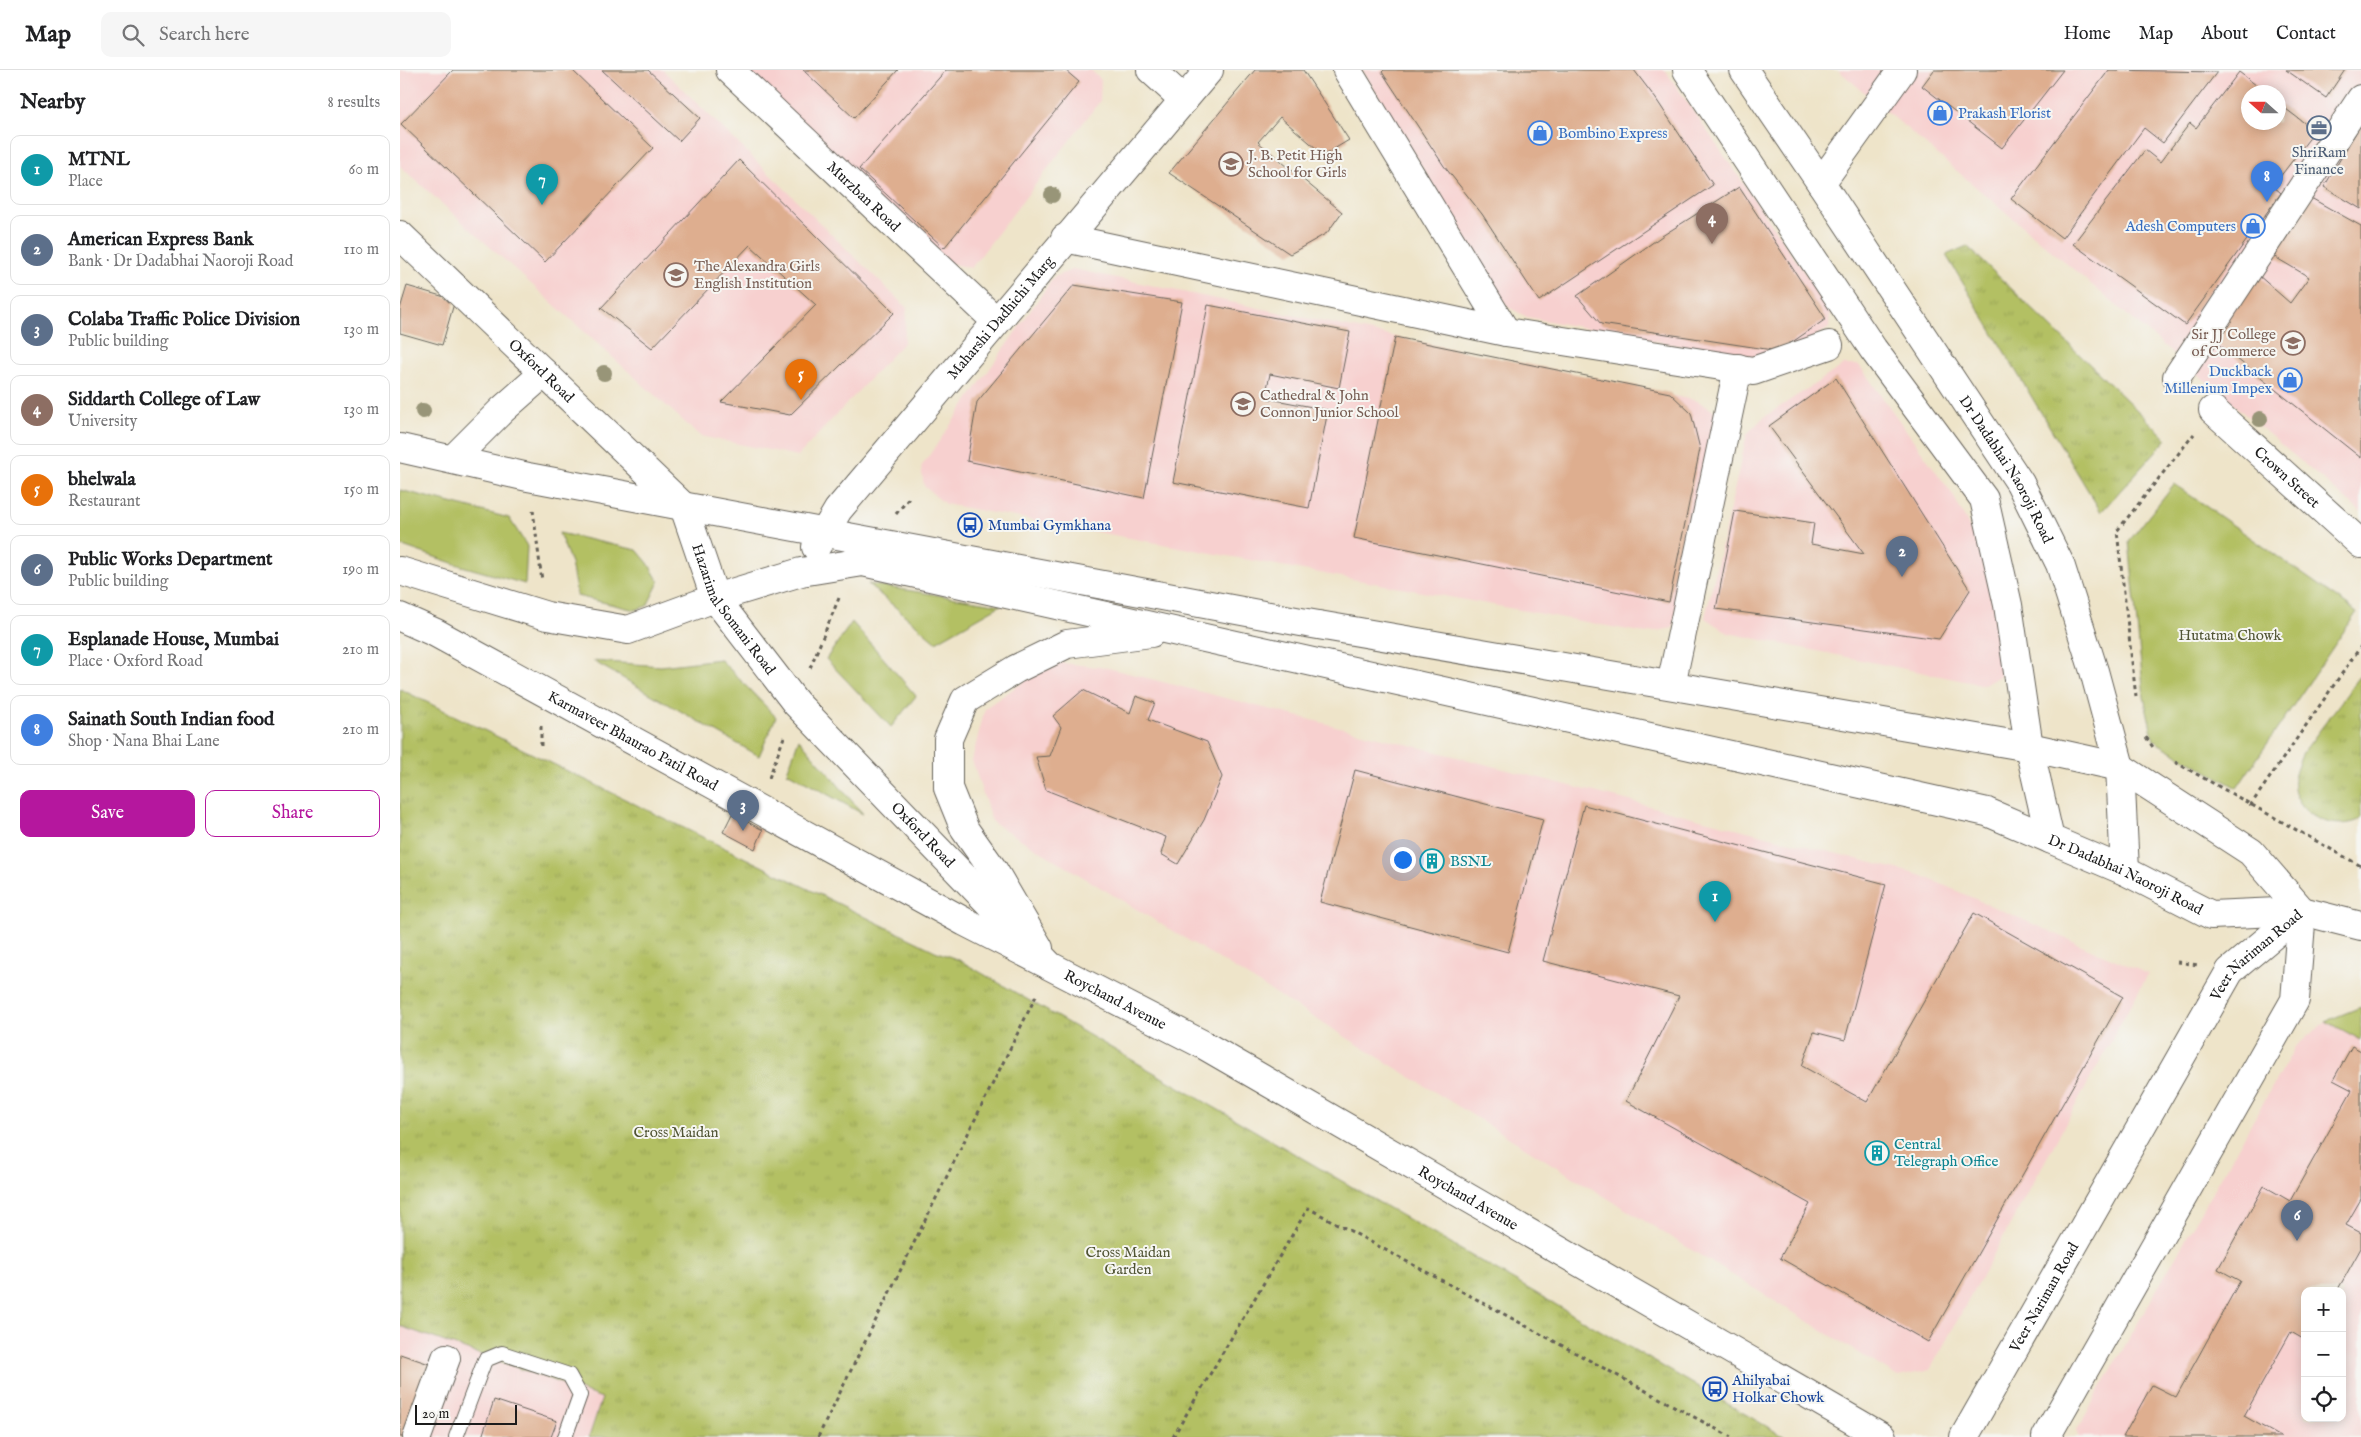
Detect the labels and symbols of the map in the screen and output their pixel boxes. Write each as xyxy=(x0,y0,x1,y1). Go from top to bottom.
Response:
north arrow xyxy=(2241,85,2286,130)
shop icon: Prakash Florist xyxy=(1927,100,1953,126)
place label: Prakash Florist xyxy=(1958,104,2051,123)
office icon: ShriRam Finance xyxy=(2306,115,2332,141)
shop icon: Bombino Express xyxy=(1527,120,1553,146)
place label: Bombino Express xyxy=(1558,124,1668,143)
place label: ShriRam Finance xyxy=(2292,143,2347,179)
place label: J. B. Petit High School for Girls xyxy=(1246,146,1347,182)
school or university icon: J. B. Petit High School for Girls xyxy=(1218,151,1244,177)
street label: Murzban Road xyxy=(823,158,905,236)
pin: 8 xyxy=(2251,161,2283,202)
pin: 7 xyxy=(526,164,558,205)
pin: 4 xyxy=(1696,203,1728,244)
shop icon: Adesh Computers xyxy=(2240,213,2266,239)
place label: Adesh Computers xyxy=(2124,217,2236,236)
street label: Maharshi Dadhichi Marg xyxy=(943,251,1059,383)
place label: The Alexandra Girls English Institution xyxy=(694,257,820,293)
school or university icon: The Alexandra Girls English Institution xyxy=(663,262,689,288)
place label: Sir JJ College of Commerce xyxy=(2191,325,2276,361)
school or university icon: Sir JJ College of Commerce xyxy=(2280,330,2306,356)
street label: Oxford Road xyxy=(504,335,579,407)
pin: 5 xyxy=(785,359,817,400)
place label: Duckback Millenium Impex xyxy=(2164,362,2273,398)
shop icon: Duckback Millenium Impex xyxy=(2277,367,2303,393)
place label: Cathedral & John Connon Junior School xyxy=(1260,386,1399,422)
school or university icon: Cathedral & John Connon Junior School xyxy=(1230,391,1256,417)
street label: Dr Dadabhai Naoroji Road xyxy=(1955,392,2058,547)
street label: Crown Street xyxy=(2250,443,2324,512)
bus stop icon: Mumbai Gymkhana xyxy=(957,512,983,538)
place label: Mumbai Gymkhana xyxy=(988,516,1111,535)
pin: 2 xyxy=(1886,536,1918,577)
street label: Hazarimal Somani Road xyxy=(687,541,780,679)
park label: Hutatma Chowk xyxy=(2179,626,2282,645)
street label: Karmaveer Bhaurao Patil Road xyxy=(544,687,722,796)
pin: 3 xyxy=(727,790,759,831)
street label: Oxford Road xyxy=(887,798,959,872)
street label: Dr Dadabhai Naoroji Road xyxy=(2045,830,2207,920)
your location xyxy=(1390,847,1416,873)
building icon: BSNL xyxy=(1419,848,1445,874)
place label: BSNL xyxy=(1450,852,1492,871)
pin: 1 xyxy=(1699,881,1731,922)
street label: Veer Nariman Road xyxy=(2206,905,2307,1005)
street label: Roychand Avenue xyxy=(1061,966,1170,1034)
park label: Cross Maidan xyxy=(633,1123,719,1142)
place label: Central Telegraph Office xyxy=(1894,1135,1998,1171)
building icon: Central Telegraph Office xyxy=(1864,1140,1890,1166)
street label: Roychand Avenue xyxy=(1415,1162,1522,1235)
pin: 6 xyxy=(2281,1200,2313,1241)
street label: Veer Nariman Road xyxy=(2005,1238,2084,1357)
park label: Cross Maidan Garden xyxy=(1085,1243,1171,1279)
place label: Ahilyabai Holkar Chowk xyxy=(1731,1371,1825,1407)
bus stop icon: Ahilyabai Holkar Chowk xyxy=(1702,1376,1728,1402)
scale bar xyxy=(415,1402,518,1425)

